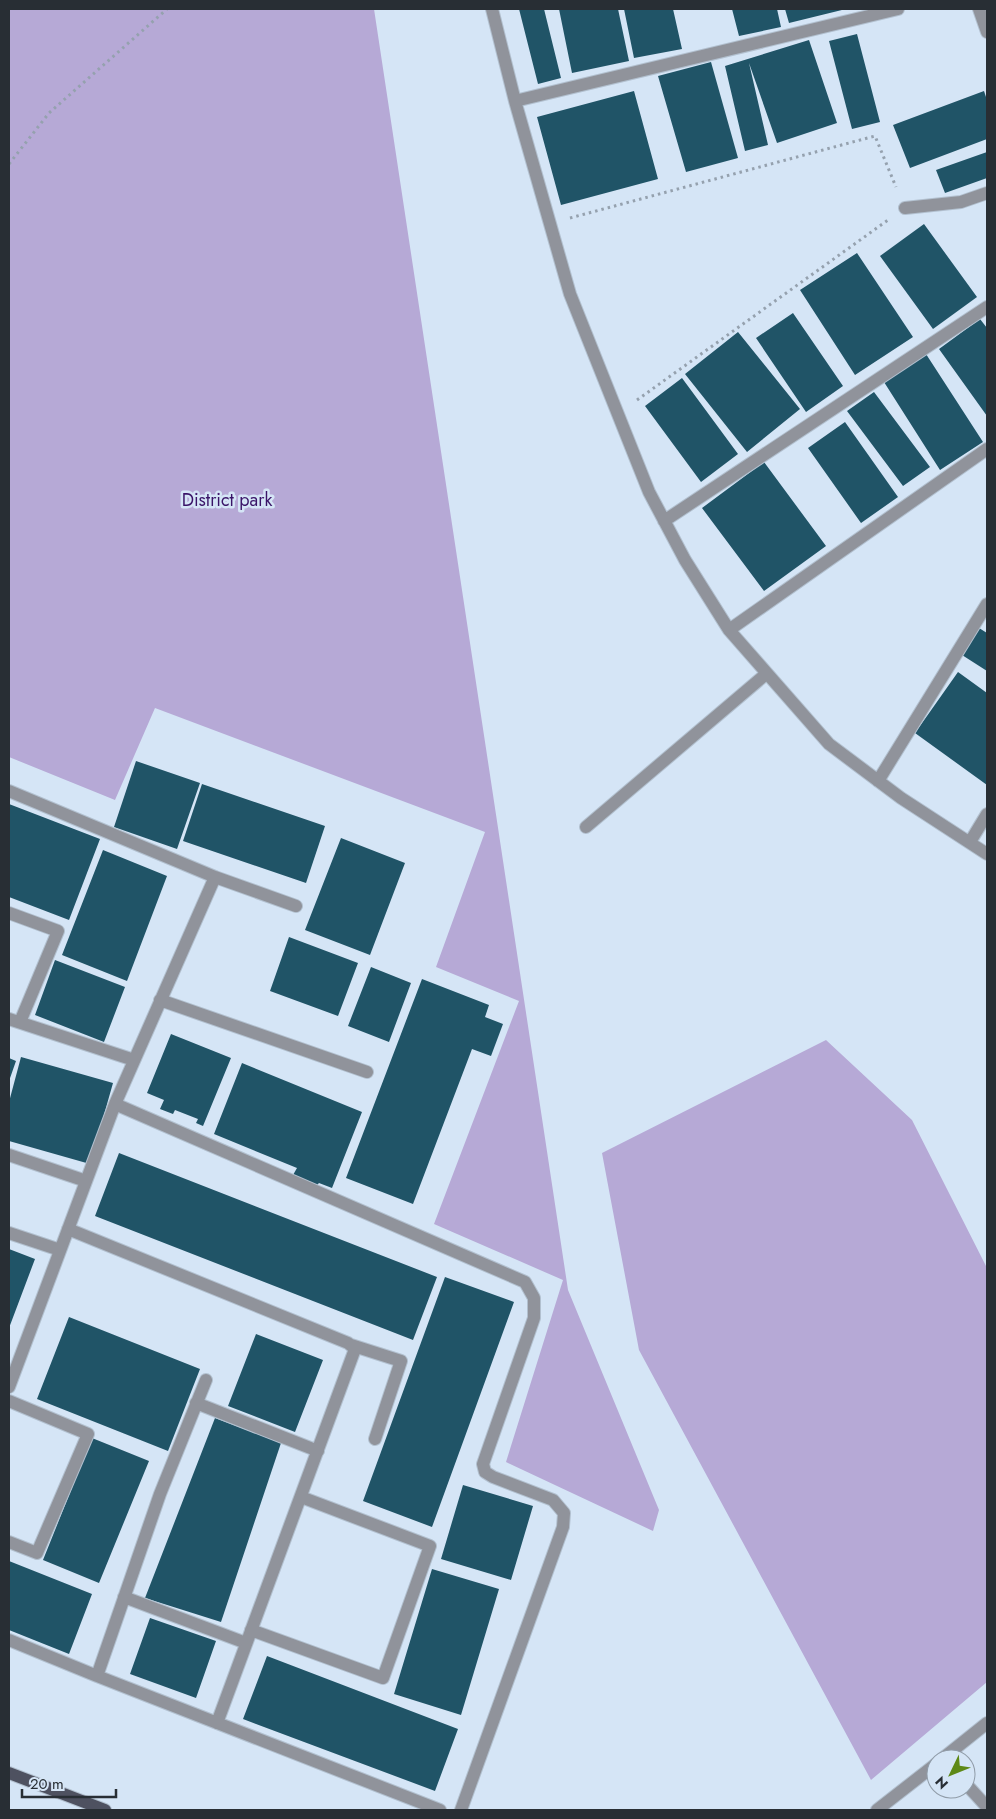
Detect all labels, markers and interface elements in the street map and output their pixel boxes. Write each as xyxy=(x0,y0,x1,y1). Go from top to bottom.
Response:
park label: District park xyxy=(182,487,272,513)
north arrow xyxy=(926,1749,976,1799)
scale bar xyxy=(22,1766,116,1798)
text: N xyxy=(930,1772,953,1794)
text: 20 m xyxy=(30,1773,64,1795)

